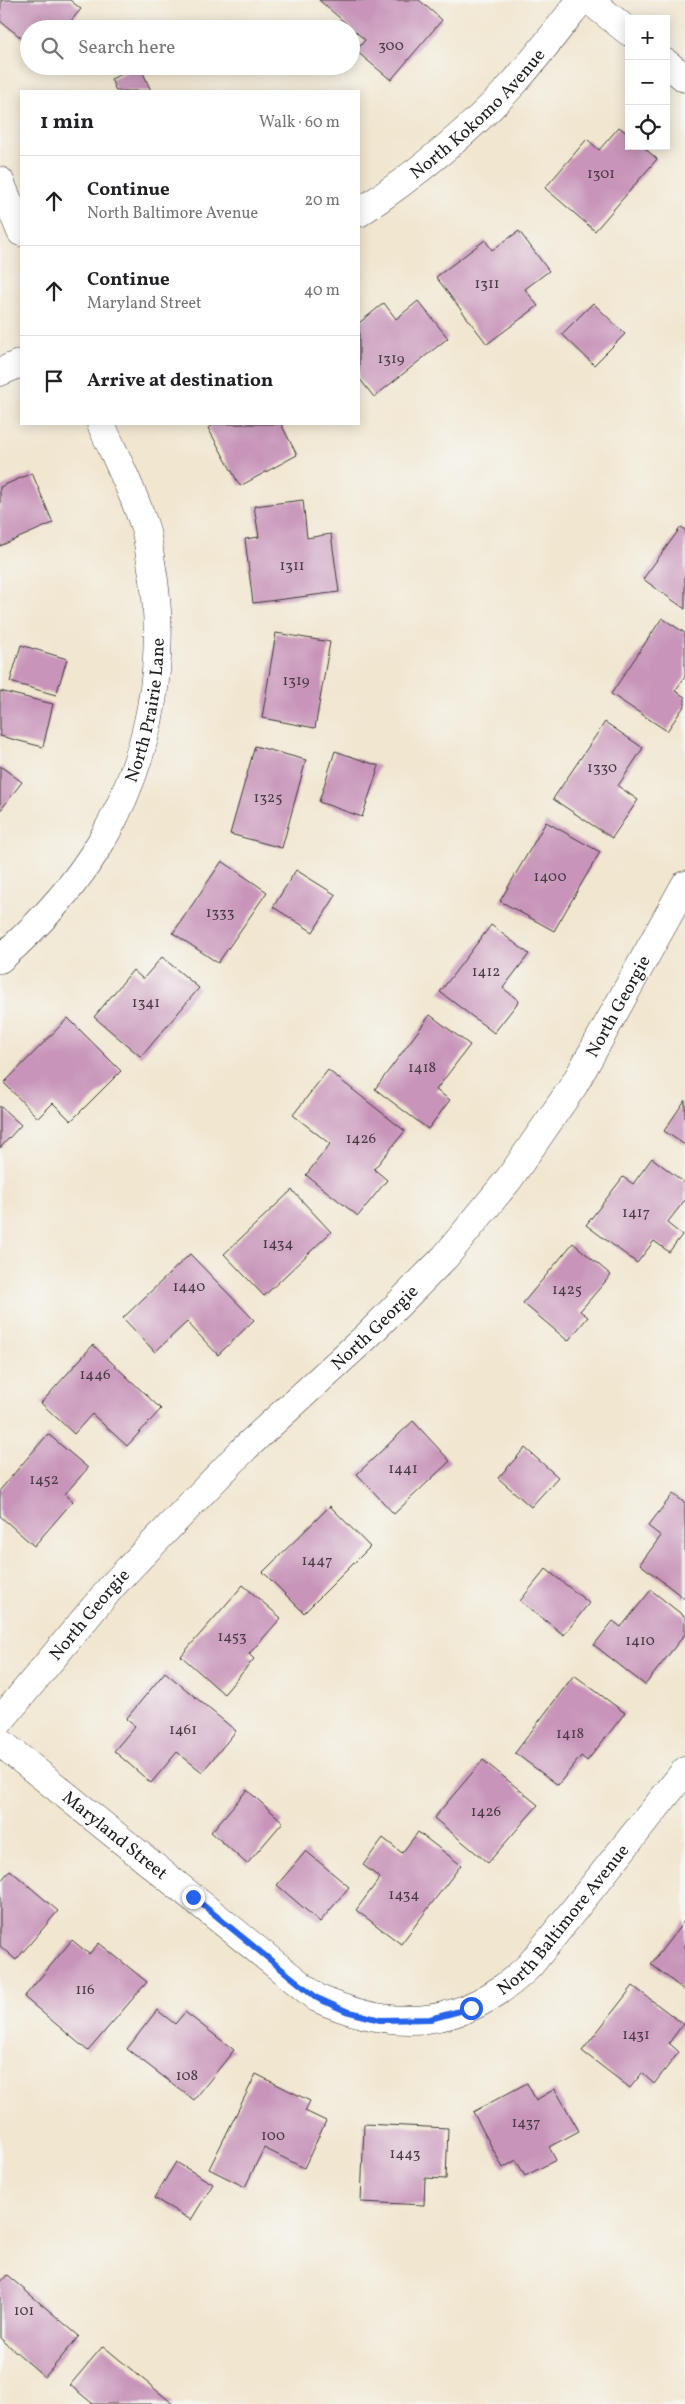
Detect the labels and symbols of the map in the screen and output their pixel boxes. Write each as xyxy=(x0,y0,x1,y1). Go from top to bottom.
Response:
house number: 300 xyxy=(378,36,404,57)
street label: North Kokomo Avenue xyxy=(405,44,552,186)
house number: 1301 xyxy=(587,164,615,185)
house number: 1311 xyxy=(474,274,500,295)
house number: 1319 xyxy=(377,349,405,370)
house number: 1311 xyxy=(279,556,305,577)
street label: North Prairie Lane xyxy=(120,638,172,786)
house number: 1319 xyxy=(282,671,310,692)
house number: 1330 xyxy=(587,758,617,779)
house number: 1325 xyxy=(254,788,282,809)
house number: 1400 xyxy=(534,867,566,888)
house number: 1333 xyxy=(206,903,234,924)
street label: North Georgie xyxy=(581,951,657,1062)
house number: 1412 xyxy=(472,962,500,983)
house number: 1341 xyxy=(132,993,160,1014)
house number: 1418 xyxy=(408,1058,436,1079)
house number: 1426 xyxy=(346,1129,376,1150)
house number: 1417 xyxy=(622,1203,650,1224)
house number: 1434 xyxy=(263,1234,293,1255)
house number: 1440 xyxy=(173,1277,205,1298)
street label: North Georgie xyxy=(326,1280,425,1377)
house number: 1425 xyxy=(552,1280,582,1301)
house number: 1446 xyxy=(79,1365,111,1386)
house number: 1441 xyxy=(388,1459,418,1480)
house number: 1452 xyxy=(29,1470,59,1491)
house number: 1447 xyxy=(301,1551,333,1572)
street label: North Georgie xyxy=(44,1564,136,1667)
house number: 1453 xyxy=(217,1627,247,1648)
house number: 1410 xyxy=(625,1631,655,1652)
house number: 1461 xyxy=(169,1720,197,1741)
house number: 1418 xyxy=(556,1724,584,1745)
street label: Maryland Street xyxy=(56,1786,172,1886)
house number: 1426 xyxy=(471,1802,501,1823)
street label: North Baltimore Avenue xyxy=(492,1839,636,2002)
house number: 1434 xyxy=(389,1885,419,1906)
route end xyxy=(182,1886,205,1909)
house number: 116 xyxy=(75,1980,95,2001)
route start xyxy=(460,1997,483,2020)
house number: 1431 xyxy=(622,2025,650,2046)
house number: 108 xyxy=(176,2066,198,2087)
house number: 1437 xyxy=(511,2113,541,2134)
house number: 100 xyxy=(261,2126,285,2147)
house number: 1443 xyxy=(390,2144,420,2165)
house number: 101 xyxy=(14,2301,34,2322)

